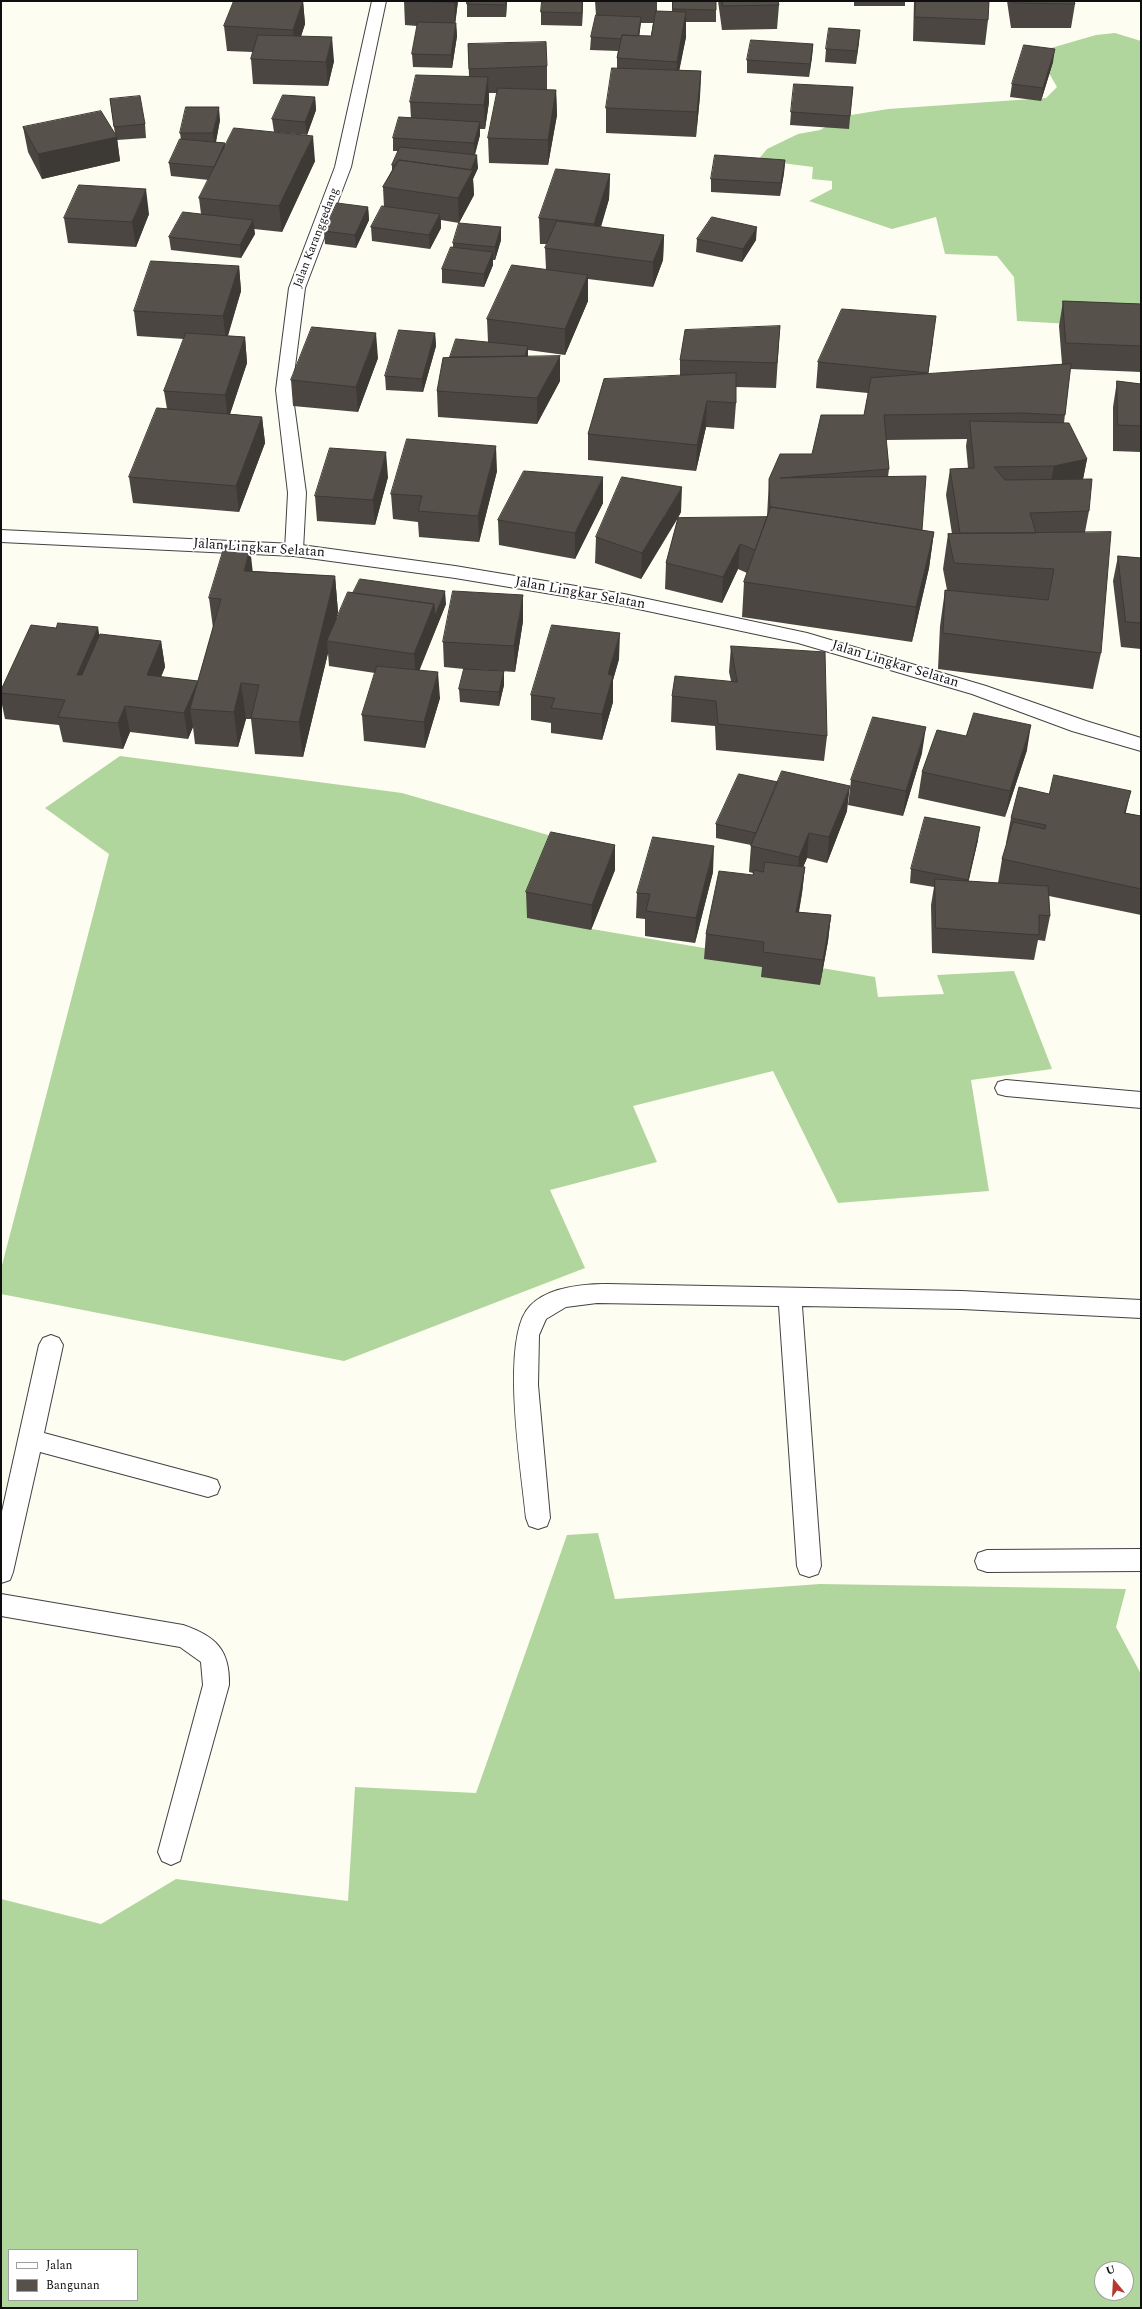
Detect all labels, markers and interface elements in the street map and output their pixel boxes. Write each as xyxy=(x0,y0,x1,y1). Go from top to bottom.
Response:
street label: Jalan Karanggedang xyxy=(291,186,343,290)
street label: Jalan Lingkar Selatan xyxy=(193,536,325,562)
street label: Jalan Lingkar Selatan xyxy=(513,574,647,614)
street label: Jalan Lingkar Selatan xyxy=(829,638,961,692)
legend xyxy=(8,2249,138,2301)
text: Jalan xyxy=(46,2256,73,2275)
north arrow xyxy=(1094,2261,1134,2301)
text: U xyxy=(1103,2261,1117,2280)
text: Bangunan xyxy=(46,2276,100,2295)

